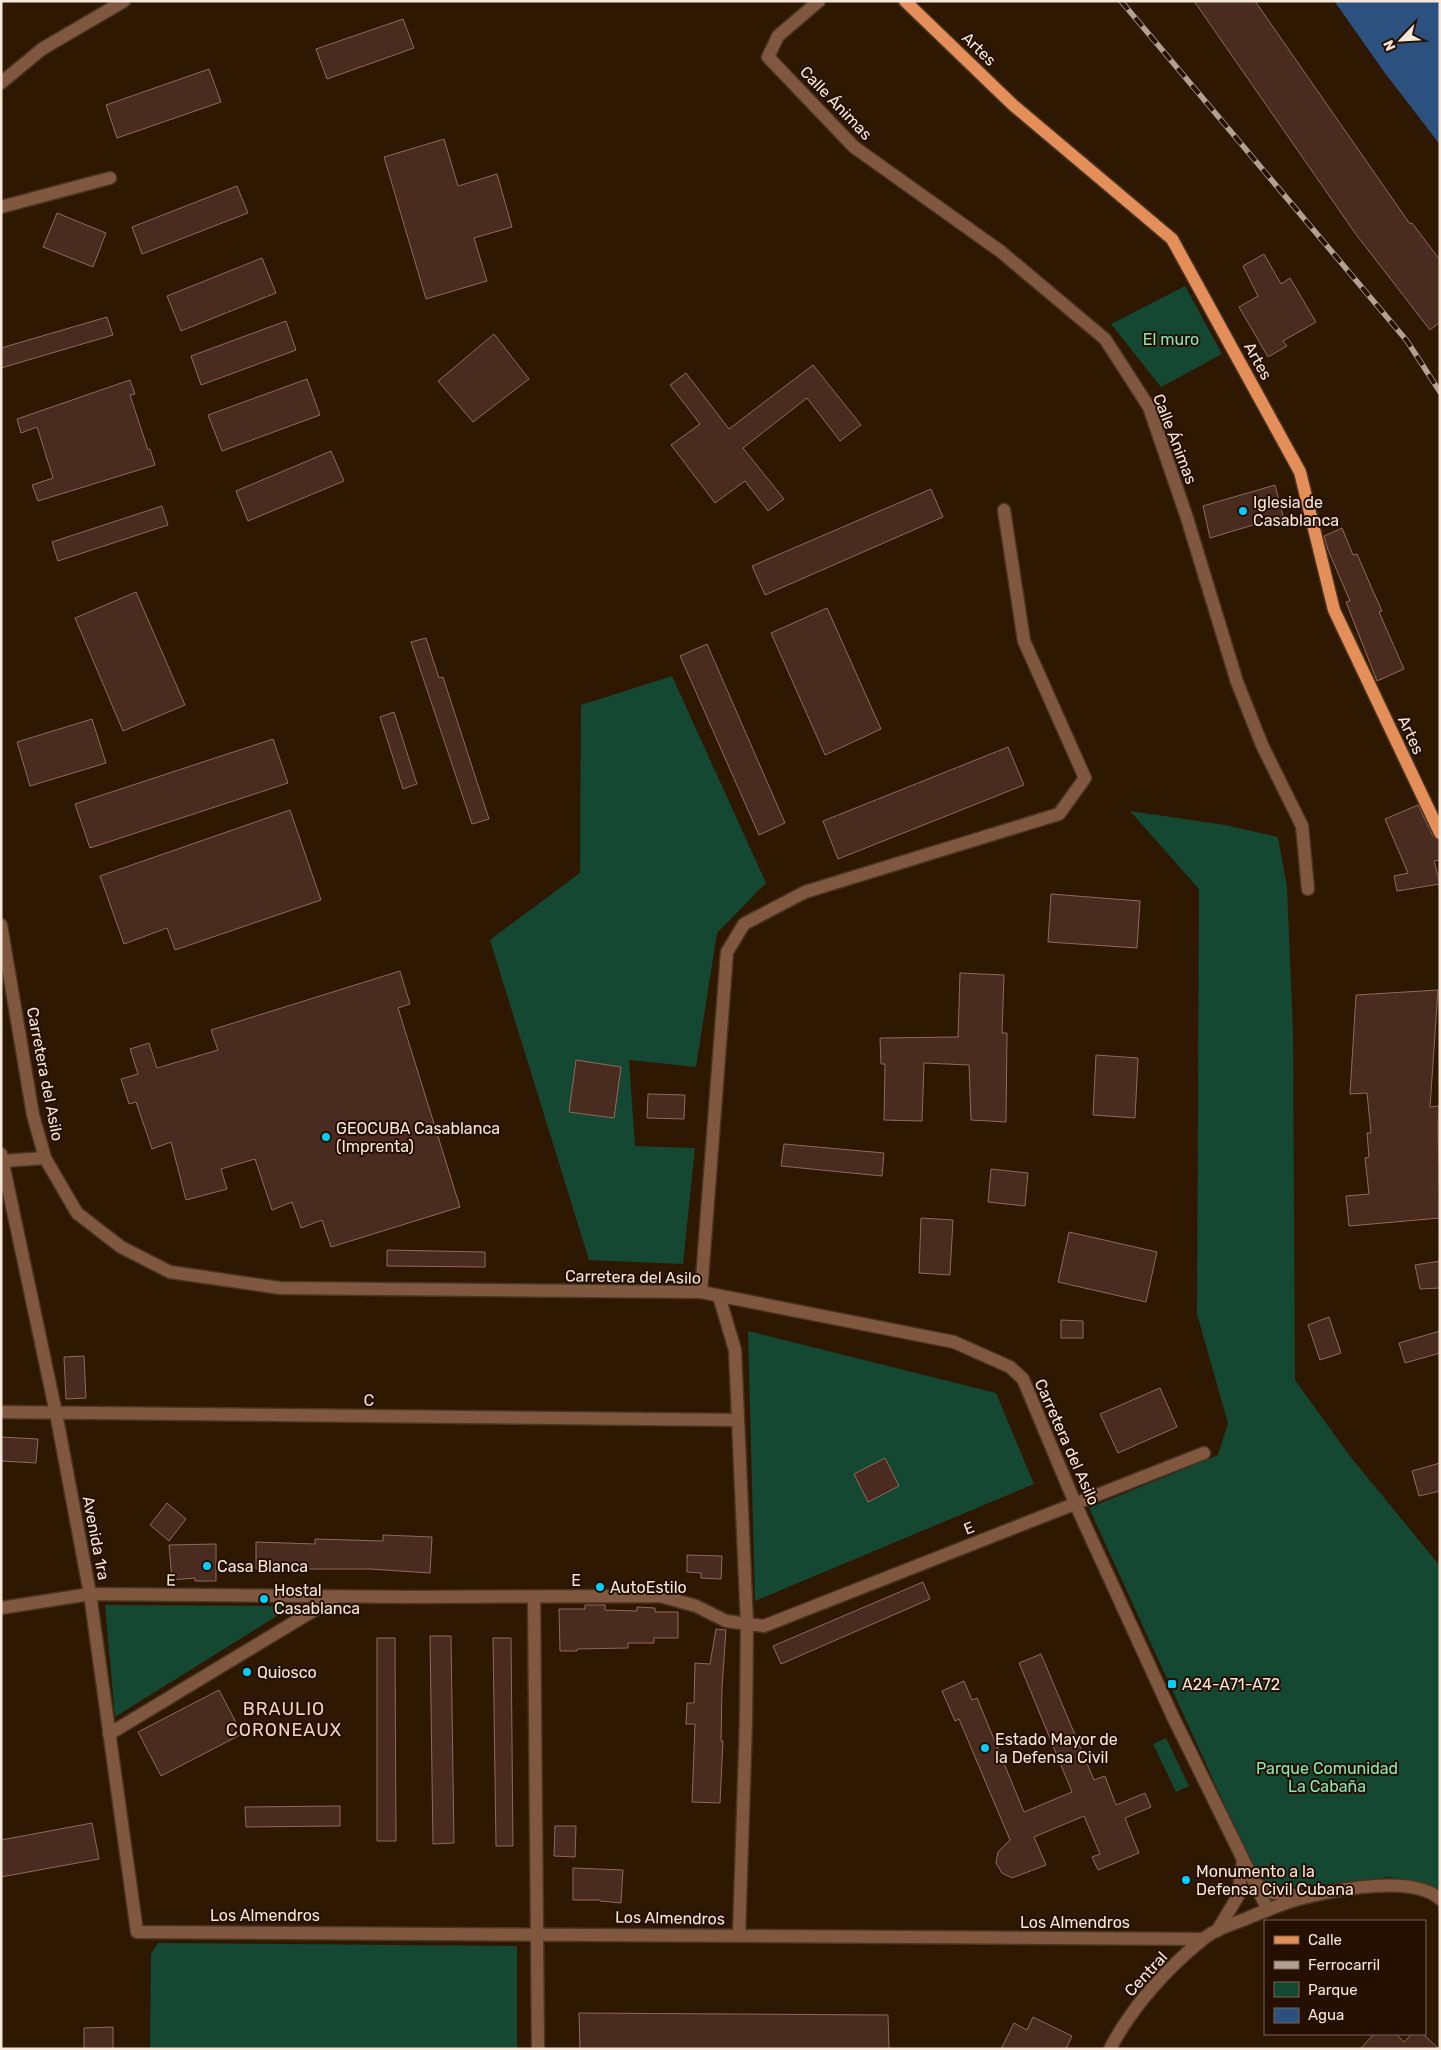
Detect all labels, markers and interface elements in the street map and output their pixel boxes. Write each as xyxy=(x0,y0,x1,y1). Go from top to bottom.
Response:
north arrow xyxy=(1376,15,1426,65)
street label: Artes xyxy=(958,28,1000,70)
text: N xyxy=(1380,37,1400,53)
street label: Calle Ánimas xyxy=(796,62,876,144)
park label: El muro xyxy=(1143,330,1199,349)
street label: Artes xyxy=(1240,339,1276,383)
street label: Calle Ánimas xyxy=(1149,391,1201,487)
place label: Iglesia de Casablanca xyxy=(1253,493,1339,530)
marker: Iglesia de Casablanca xyxy=(1237,505,1249,517)
street label: Artes xyxy=(1394,713,1428,757)
street label: Carretera del Asilo xyxy=(23,1005,67,1143)
place label: GEOCUBA Casablanca (Imprenta) xyxy=(336,1119,500,1156)
marker: GEOCUBA Casablanca (Imprenta) xyxy=(320,1131,332,1143)
street label: Carretera del Asilo xyxy=(565,1266,701,1288)
street label: Carretera del Asilo xyxy=(1031,1376,1103,1508)
street label: C xyxy=(364,1390,374,1410)
street label: Avenida 1ra xyxy=(79,1494,113,1582)
street label: E xyxy=(961,1517,977,1539)
place label: Casa Blanca xyxy=(217,1557,308,1576)
marker: Casa Blanca xyxy=(201,1560,213,1572)
street label: E xyxy=(166,1570,176,1590)
street label: E xyxy=(571,1571,581,1590)
place label: AutoEstilo xyxy=(610,1578,687,1597)
place label: Hostal Casablanca xyxy=(274,1581,360,1618)
marker: AutoEstilo xyxy=(594,1581,606,1593)
marker: Hostal Casablanca xyxy=(258,1593,270,1605)
place label: Quiosco xyxy=(257,1663,317,1682)
marker: Quiosco xyxy=(241,1666,253,1678)
place label: A24-A71-A72 xyxy=(1182,1675,1280,1694)
marker: A24-A71-A72 xyxy=(1166,1678,1178,1690)
district label: BRAULIO CORONEAUX xyxy=(226,1698,342,1741)
place label: Estado Mayor de la Defensa Civil xyxy=(995,1730,1118,1767)
marker: Estado Mayor de la Defensa Civil xyxy=(979,1742,991,1754)
park label: Parque Comunidad La Cabaña xyxy=(1256,1759,1398,1796)
place label: Monumento a la Defensa Civil Cubana xyxy=(1196,1862,1354,1899)
marker: Monumento a la Defensa Civil Cubana xyxy=(1180,1874,1192,1886)
street label: Los Almendros xyxy=(210,1906,320,1925)
street label: Los Almendros xyxy=(615,1908,725,1928)
street label: Los Almendros xyxy=(1020,1913,1130,1932)
legend xyxy=(1264,1920,1426,2035)
text: Calle xyxy=(1308,1931,1342,1949)
street label: Central xyxy=(1121,1948,1171,2000)
text: Ferrocarril xyxy=(1308,1956,1380,1974)
text: Parque xyxy=(1308,1981,1358,1999)
text: Agua xyxy=(1308,2006,1344,2024)

